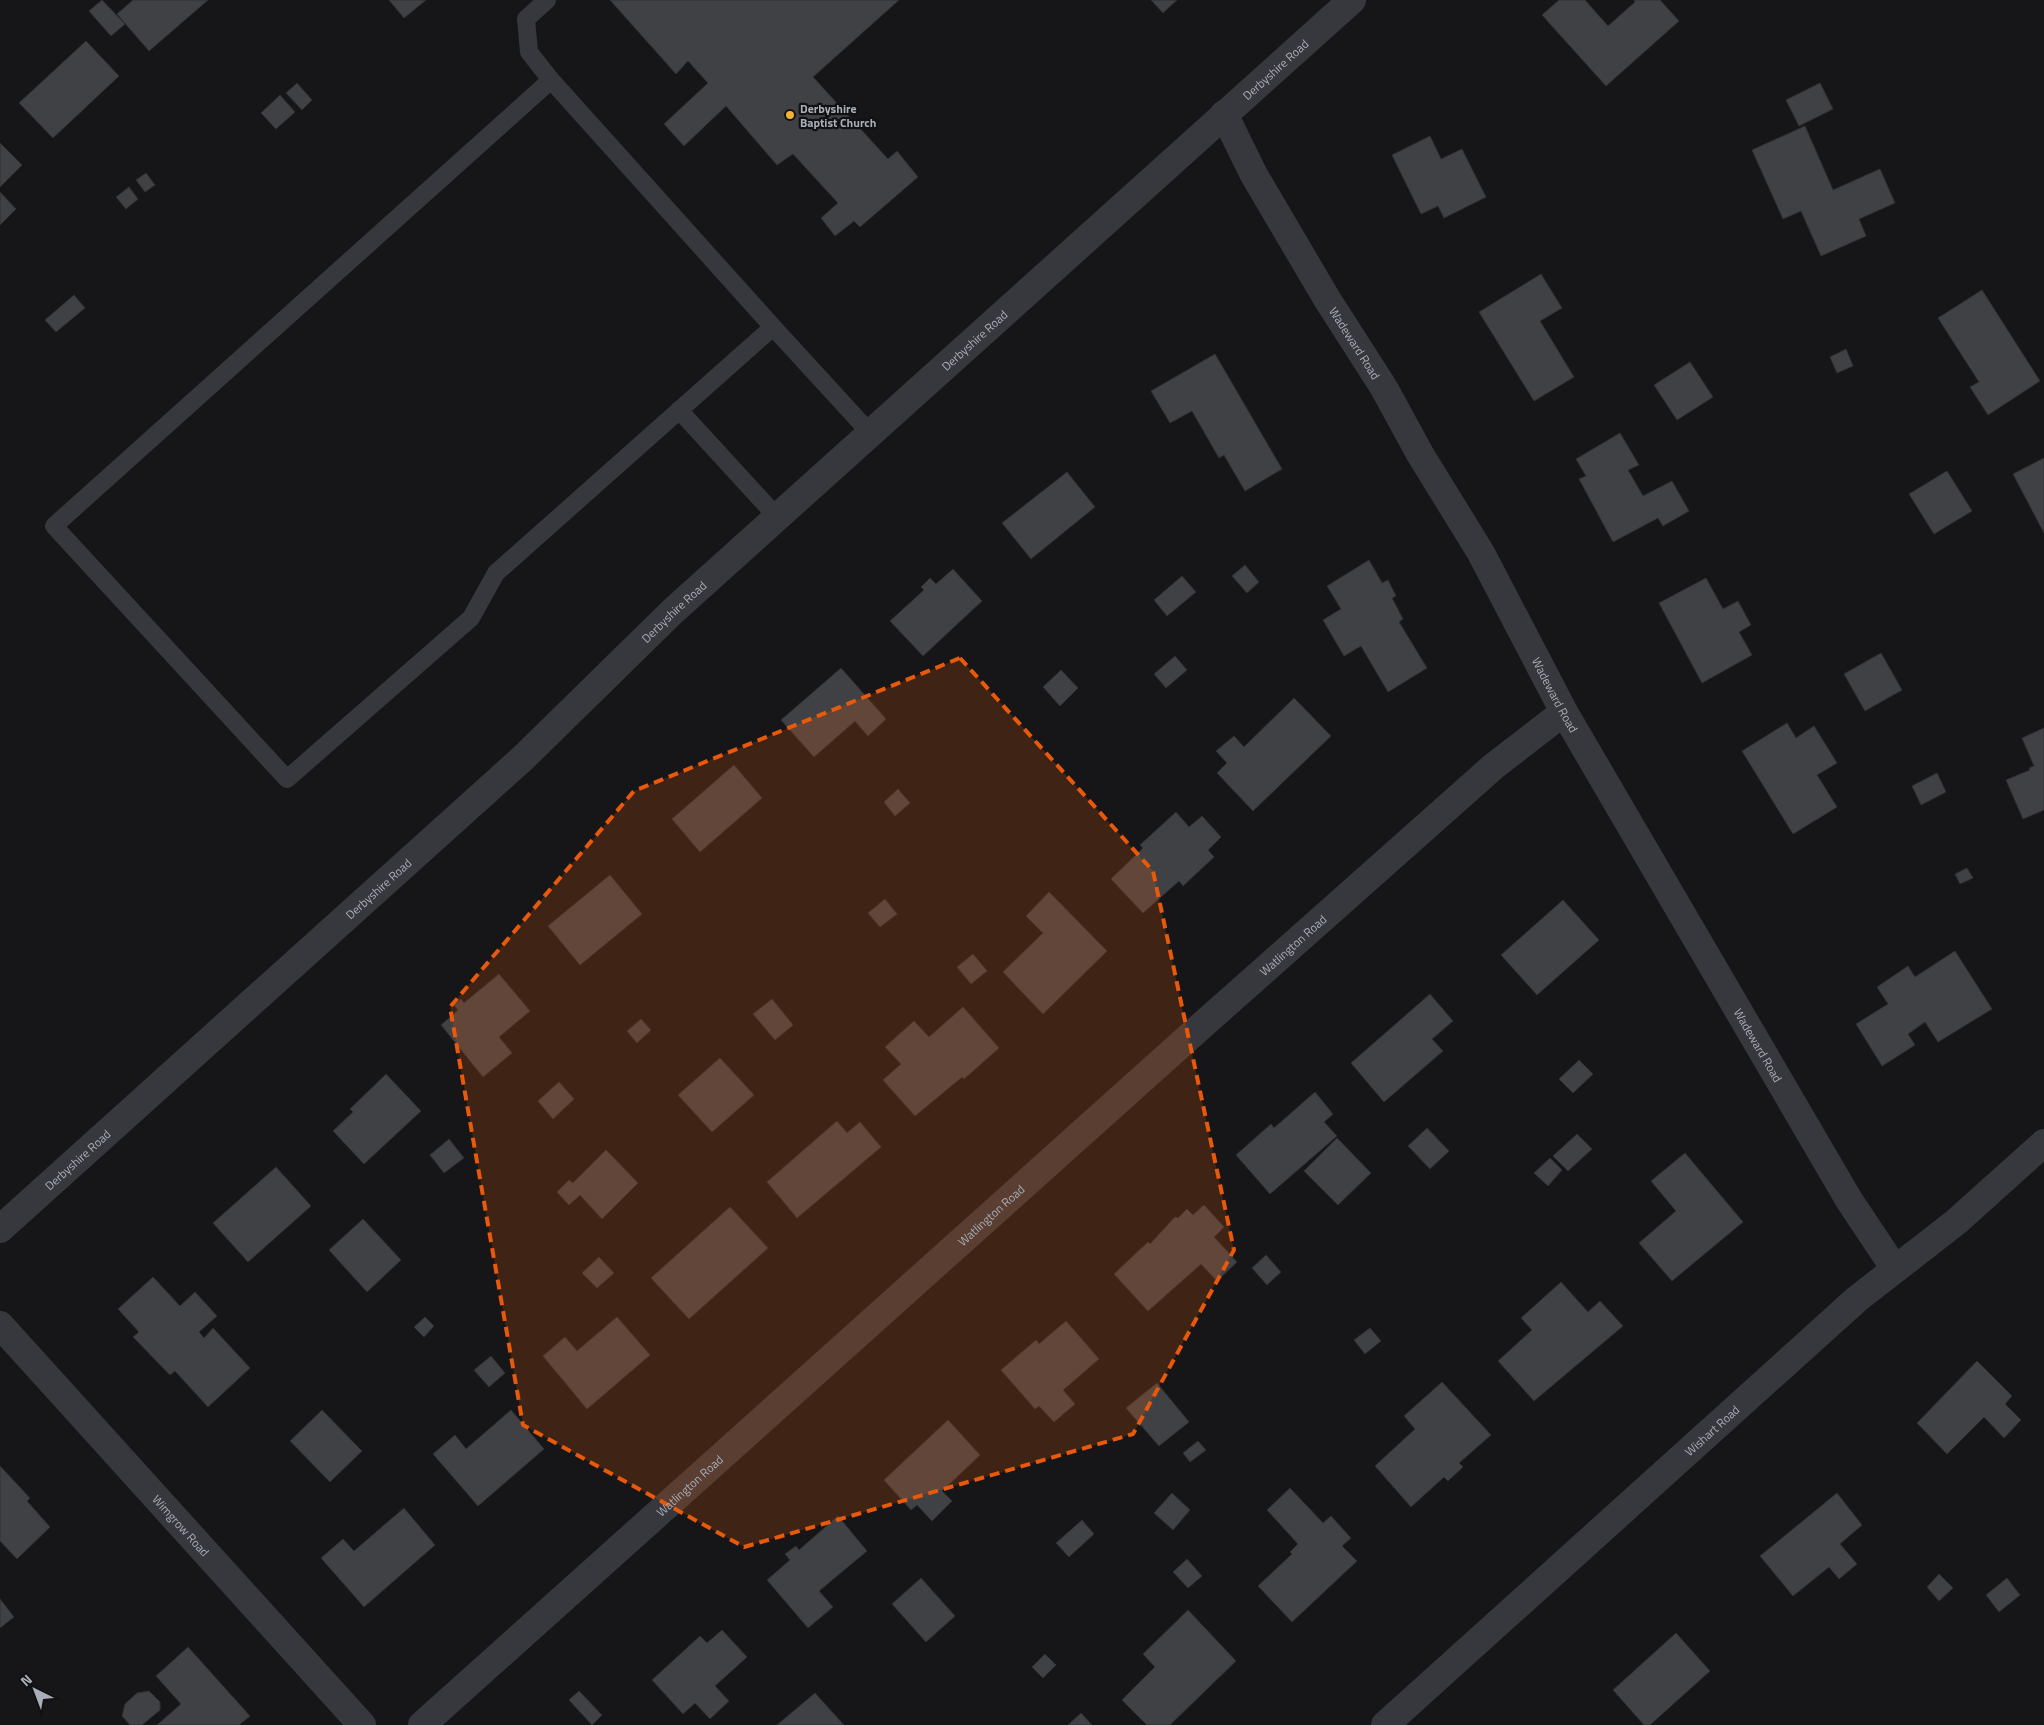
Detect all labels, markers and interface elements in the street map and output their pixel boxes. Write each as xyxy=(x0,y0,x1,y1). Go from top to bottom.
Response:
street label: Derbyshire Road xyxy=(1238,34,1313,104)
place label: Derbyshire Baptist Church xyxy=(800,99,876,132)
marker: Derbyshire Baptist Church xyxy=(784,109,796,121)
street label: Wadeward Road xyxy=(1325,303,1385,383)
street label: Derbyshire Road xyxy=(937,305,1012,375)
street label: Derbyshire Road xyxy=(637,576,710,647)
street label: Wadeward Road xyxy=(1527,654,1583,736)
street label: Derbyshire Road xyxy=(341,853,416,923)
street label: Watlington Road xyxy=(1255,910,1330,980)
street label: Wadeward Road xyxy=(1729,1004,1788,1086)
street label: Derbyshire Road xyxy=(40,1124,115,1194)
street label: Watlington Road xyxy=(953,1180,1028,1250)
street label: Wishart Road xyxy=(1680,1400,1743,1460)
street label: Watlington Road xyxy=(651,1450,727,1521)
street label: Wimgrow Road xyxy=(148,1490,214,1560)
north arrow xyxy=(10,1665,60,1715)
text: N xyxy=(15,1669,37,1691)

